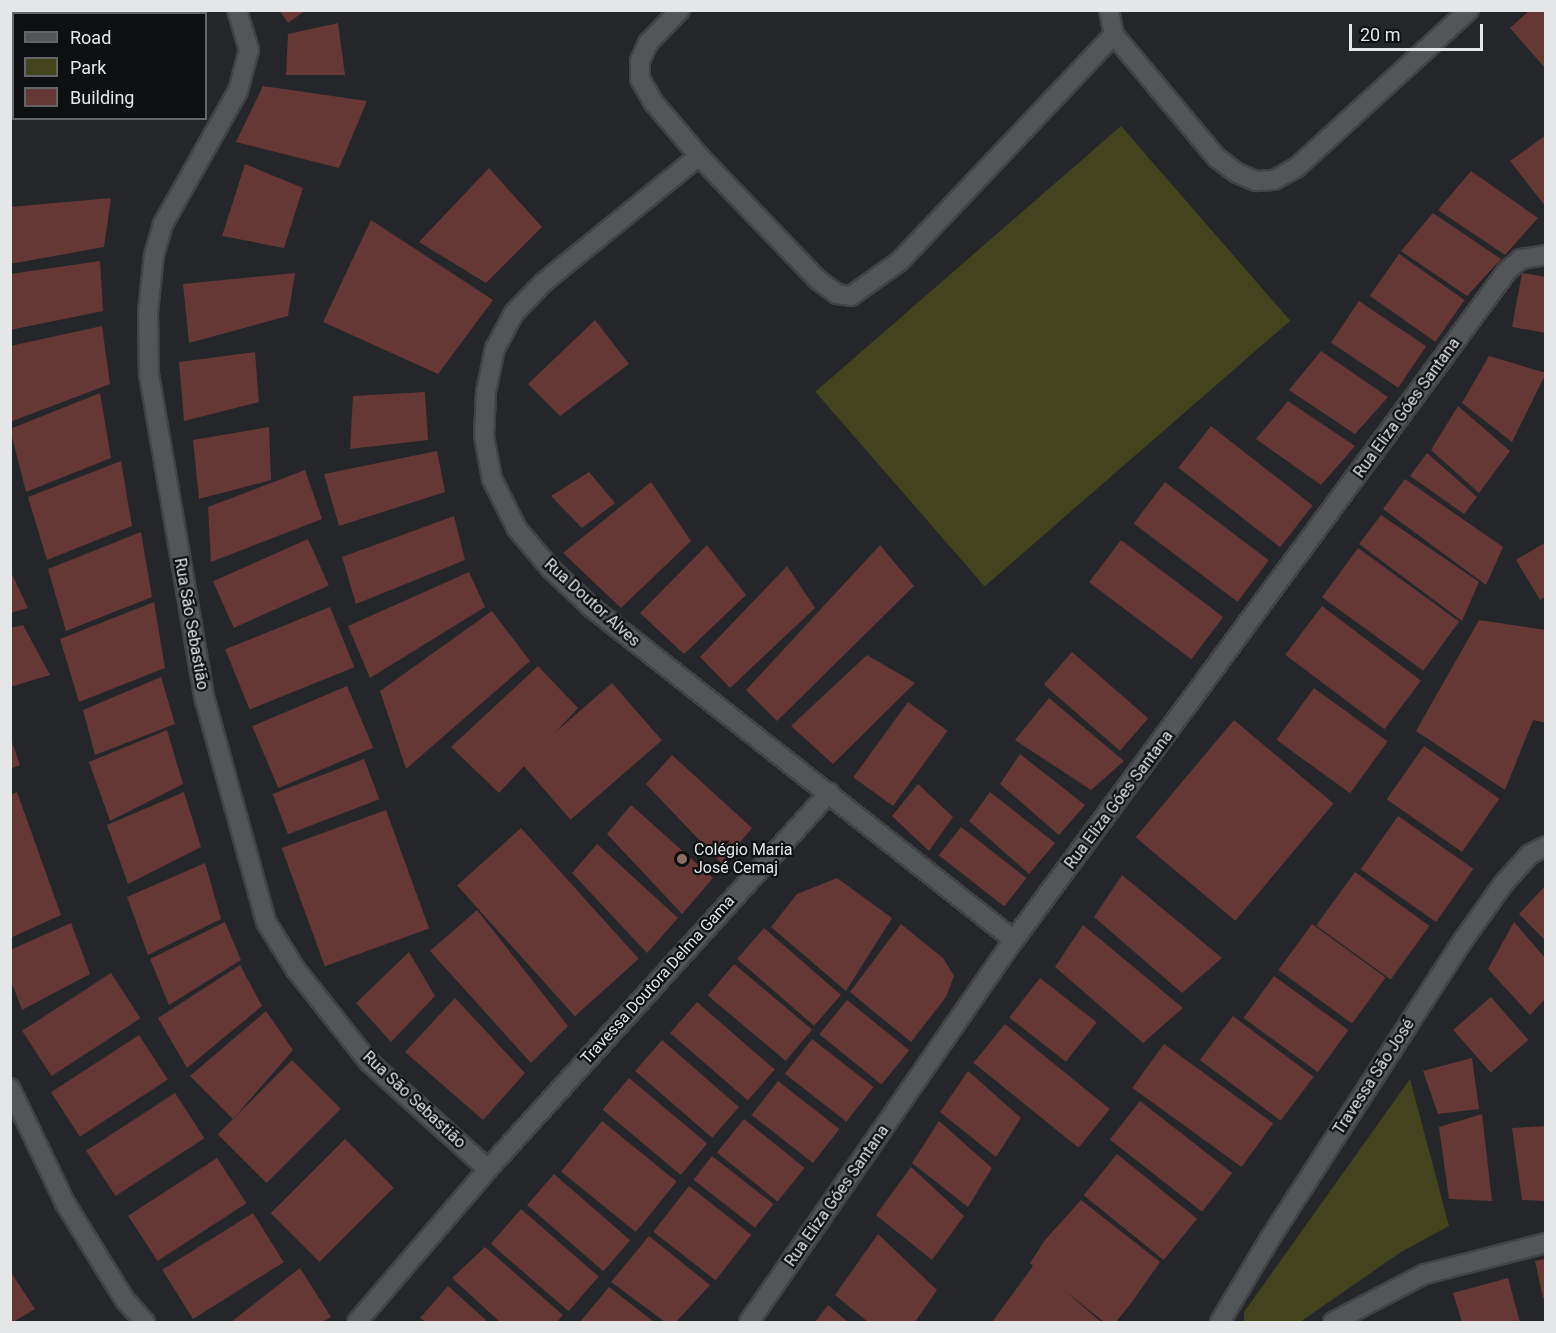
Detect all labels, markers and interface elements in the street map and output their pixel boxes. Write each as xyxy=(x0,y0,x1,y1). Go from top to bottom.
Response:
legend xyxy=(12,12,207,120)
scale bar xyxy=(1352,12,1486,50)
text: 20 m xyxy=(1360,24,1400,45)
text: Road xyxy=(70,27,111,48)
text: Park xyxy=(70,57,106,78)
text: Building xyxy=(70,87,134,108)
street label: Rua Eliza Góes Santana xyxy=(1350,334,1464,482)
street label: Rua Doutor Alves xyxy=(540,555,644,651)
street label: Rua São Sebastião xyxy=(170,557,212,691)
street label: Rua Eliza Góes Santana xyxy=(1061,727,1177,873)
place label: Colégio Maria José Cemaj xyxy=(694,840,793,878)
marker: Colégio Maria José Cemaj xyxy=(675,852,689,866)
street label: Travessa Doutora Delma Gama xyxy=(577,892,739,1068)
street label: Travessa São José xyxy=(1329,1016,1419,1138)
street label: Rua São Sebastião xyxy=(359,1047,469,1153)
street label: Rua Eliza Góes Santana xyxy=(781,1122,893,1270)

